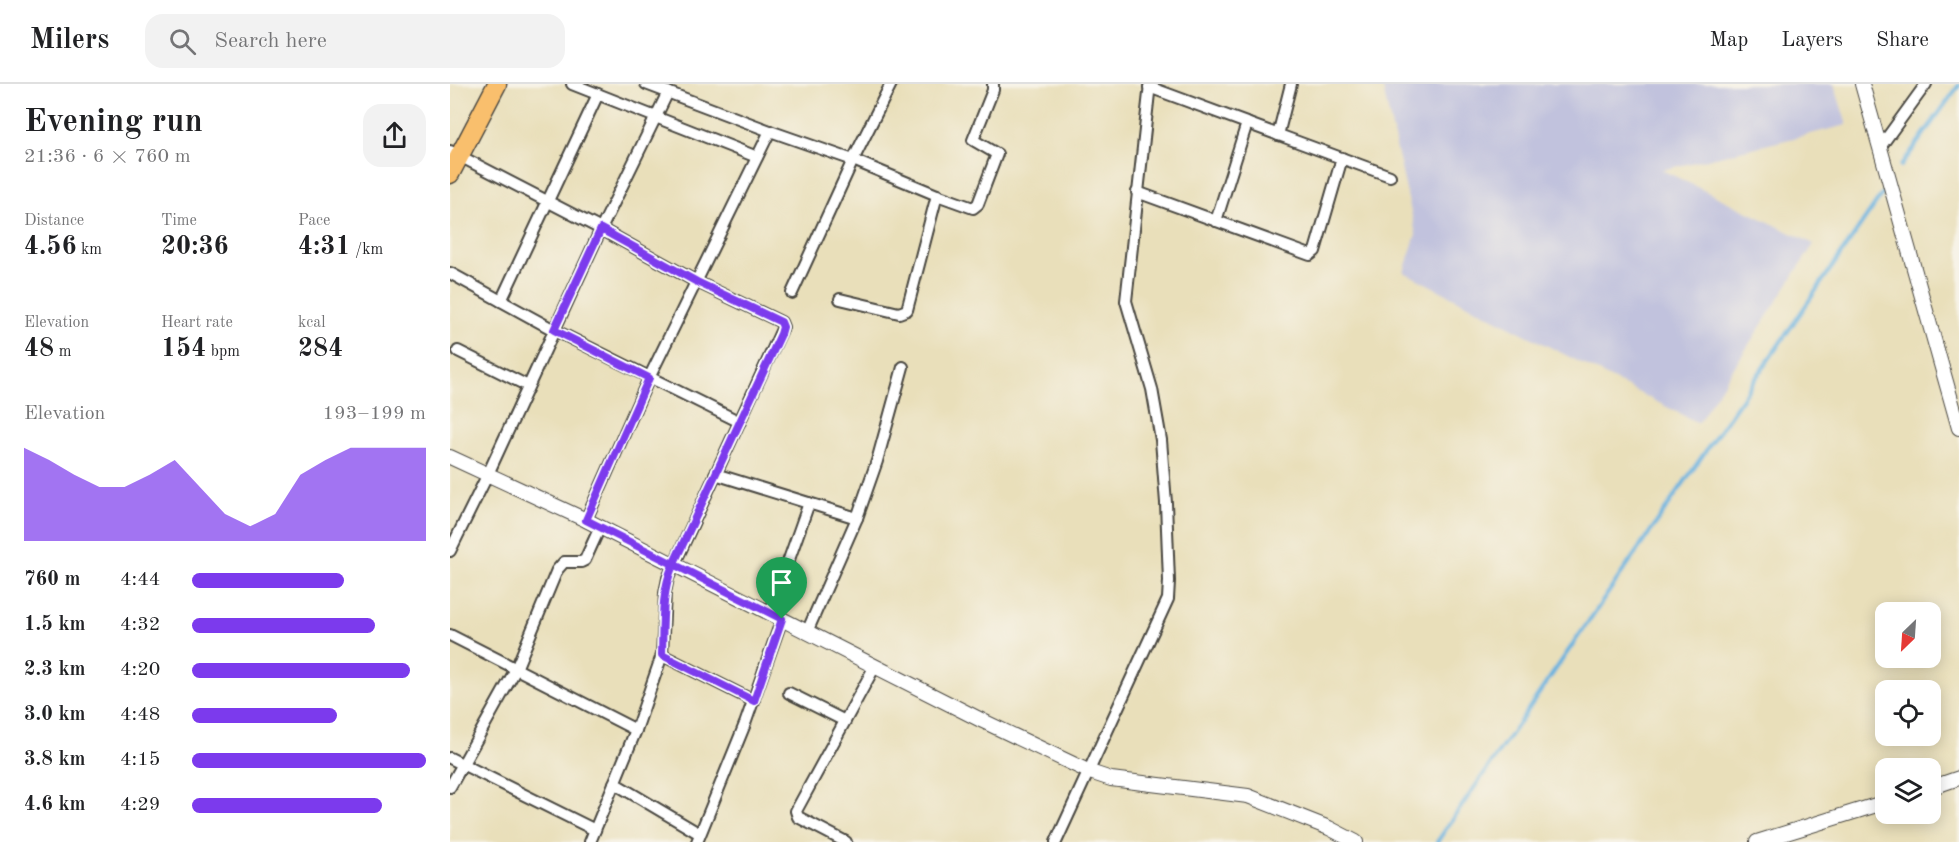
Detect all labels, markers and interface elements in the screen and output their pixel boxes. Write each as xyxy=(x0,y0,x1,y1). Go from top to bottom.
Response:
search box xyxy=(145,14,565,68)
icon: search xyxy=(166,25,199,58)
text: Milers xyxy=(30,27,109,55)
text: Search here xyxy=(214,30,327,52)
text: Map xyxy=(1709,30,1748,51)
text: Layers xyxy=(1781,30,1843,51)
text: Share xyxy=(1876,30,1929,51)
button: share xyxy=(363,104,426,167)
text: Evening run xyxy=(24,106,203,139)
text: 21:36 · 6 × 760 m xyxy=(24,147,191,167)
text: Distance xyxy=(24,213,84,229)
text: Time xyxy=(161,213,197,229)
text: Pace xyxy=(298,213,330,229)
text: 4.56 xyxy=(24,234,77,260)
text: 20:36 xyxy=(161,234,229,260)
text: 4:31 xyxy=(298,234,351,260)
text: km xyxy=(77,242,102,258)
text: /km xyxy=(351,242,383,258)
text: Elevation xyxy=(24,315,89,331)
text: Heart rate xyxy=(161,315,233,331)
text: kcal xyxy=(298,315,326,331)
text: 48 xyxy=(24,336,54,362)
text: 154 xyxy=(161,336,206,362)
text: 284 xyxy=(298,336,343,362)
text: m xyxy=(54,344,71,360)
text: bpm xyxy=(206,344,240,360)
text: Elevation xyxy=(24,404,105,424)
text: 193–199 m xyxy=(323,404,426,424)
pin xyxy=(756,557,807,619)
icon: arrive xyxy=(765,566,798,599)
text: 760 m xyxy=(24,570,80,590)
text: 4:44 xyxy=(120,570,160,590)
north arrow xyxy=(1875,602,1941,668)
map controls xyxy=(1875,602,1941,824)
text: 1.5 km xyxy=(24,615,86,635)
text: 4:32 xyxy=(120,615,160,635)
text: 2.3 km xyxy=(24,660,86,680)
text: 4:20 xyxy=(120,660,160,680)
button: locate xyxy=(1875,680,1941,746)
text: 3.0 km xyxy=(24,705,86,725)
text: 4:48 xyxy=(120,705,160,725)
text: 3.8 km xyxy=(24,750,86,770)
text: 4:15 xyxy=(120,750,160,770)
button: layers xyxy=(1875,758,1941,824)
text: 4.6 km xyxy=(24,795,86,815)
text: 4:29 xyxy=(120,795,160,815)

